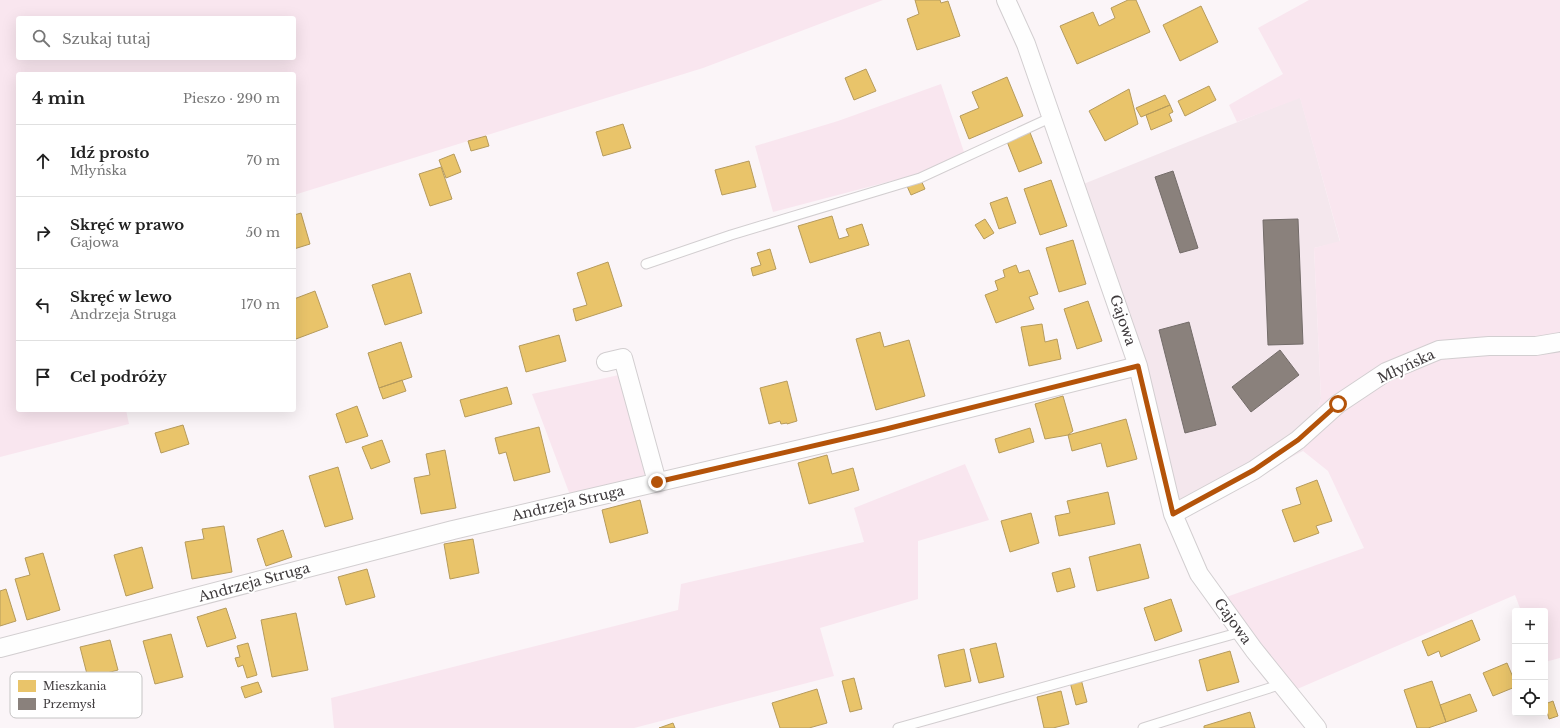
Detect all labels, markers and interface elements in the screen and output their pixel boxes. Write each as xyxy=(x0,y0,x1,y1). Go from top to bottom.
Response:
search box xyxy=(16,16,296,60)
icon: search xyxy=(30,27,52,49)
text: Szukaj tutaj xyxy=(62,29,151,48)
text: 4 min xyxy=(32,88,85,109)
text: Pieszo · 290 m xyxy=(183,90,280,107)
text: Idź prosto xyxy=(70,143,149,162)
icon: ahead xyxy=(32,150,54,172)
text: 70 m xyxy=(247,152,280,169)
text: Młyńska xyxy=(70,162,127,179)
text: Skręć w prawo xyxy=(70,215,184,234)
icon: right xyxy=(32,222,54,244)
text: 50 m xyxy=(246,224,280,241)
text: Gajowa xyxy=(70,234,119,251)
text: Skręć w lewo xyxy=(70,287,172,306)
street label: Gajowa xyxy=(1106,292,1140,348)
icon: left xyxy=(32,294,54,316)
text: 170 m xyxy=(241,296,280,313)
text: Andrzeja Struga xyxy=(70,306,177,323)
street label: Młyńska xyxy=(1375,345,1438,387)
icon: arrive xyxy=(32,366,54,388)
text: Cel podróży xyxy=(70,367,167,386)
route start xyxy=(1329,395,1347,413)
route end xyxy=(648,473,666,491)
street label: Andrzeja Struga xyxy=(509,481,626,525)
street label: Andrzeja Struga xyxy=(195,558,312,606)
street label: Gajowa xyxy=(1210,594,1256,648)
map controls xyxy=(1512,608,1548,716)
button: + xyxy=(1512,608,1548,644)
button: − xyxy=(1512,644,1548,680)
legend xyxy=(10,672,142,718)
text: Mieszkania xyxy=(43,679,107,693)
button: locate xyxy=(1512,680,1548,716)
text: Przemysł xyxy=(43,697,96,711)

